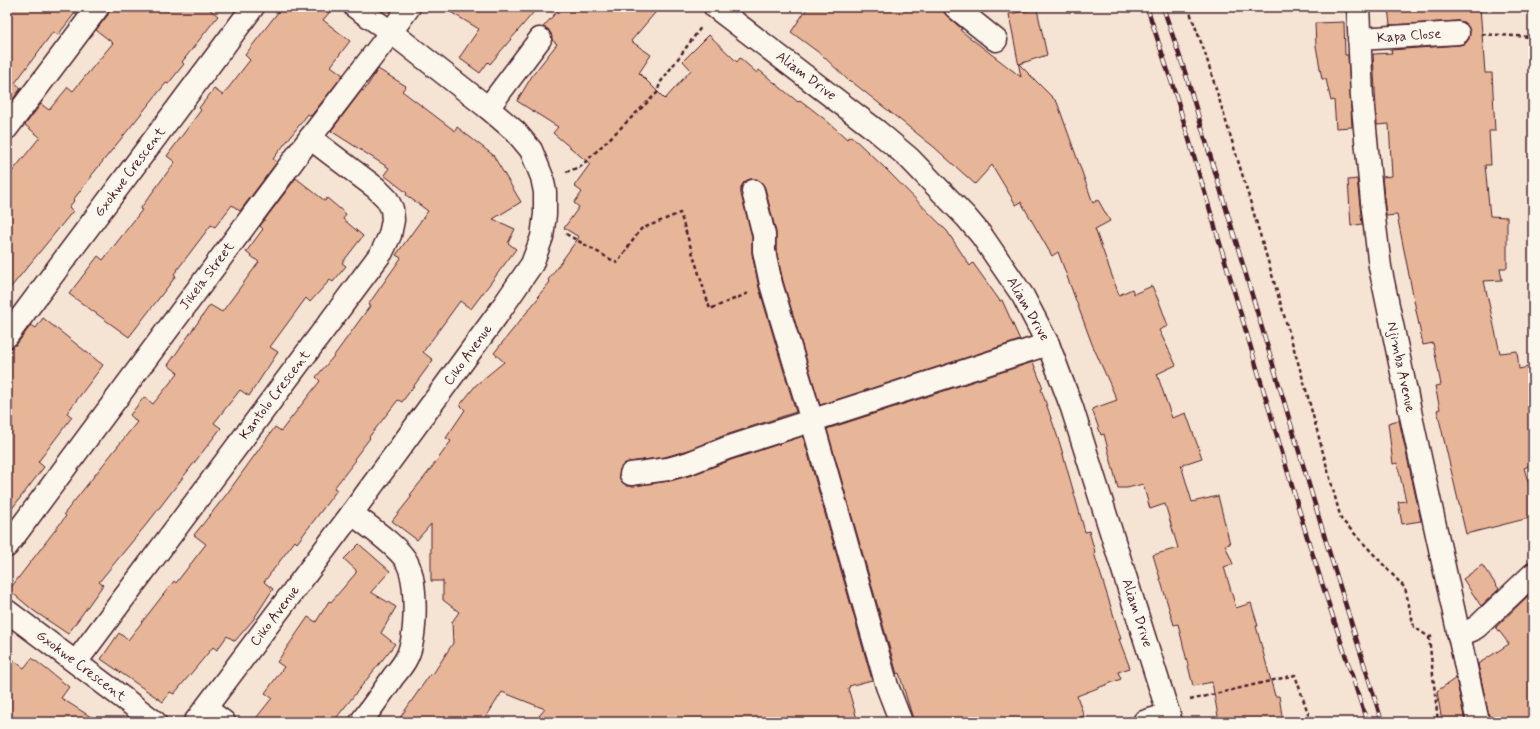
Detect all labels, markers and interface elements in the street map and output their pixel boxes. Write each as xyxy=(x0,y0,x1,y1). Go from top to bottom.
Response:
street label: Kapa Close xyxy=(1376,25,1442,47)
street label: Aliam Drive xyxy=(772,47,840,105)
street label: Gxokwe Crescent xyxy=(90,123,170,220)
street label: Jikela Street xyxy=(176,238,239,314)
street label: Aliam Drive xyxy=(1002,274,1054,344)
street label: Ciko Avenue xyxy=(440,320,497,389)
street label: Njimba Avenue xyxy=(1383,320,1419,414)
street label: Kantolo Crescent xyxy=(235,346,315,443)
street label: Aliam Drive xyxy=(1117,576,1157,650)
street label: Ciko Avenue xyxy=(246,582,304,650)
street label: Gxokwe Crescent xyxy=(33,626,130,706)

